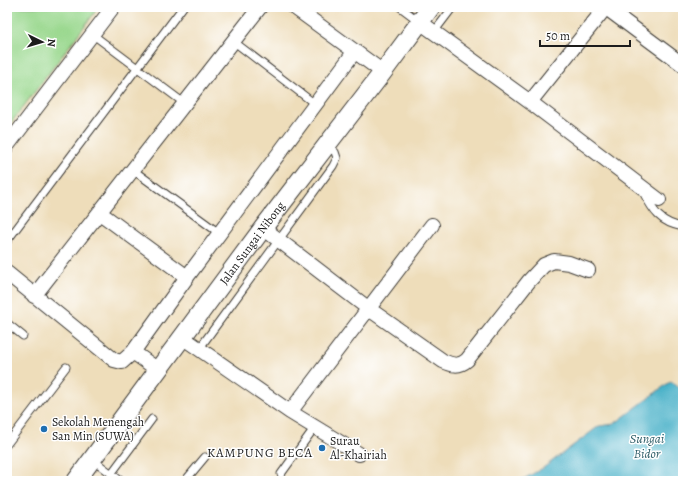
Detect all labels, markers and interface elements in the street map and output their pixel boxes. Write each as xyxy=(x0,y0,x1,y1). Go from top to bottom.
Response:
north arrow xyxy=(22,22,62,62)
scale bar xyxy=(540,22,630,48)
text: 50 m xyxy=(546,28,570,44)
text: N xyxy=(44,38,59,47)
street label: Jalan Sungai Nibong xyxy=(216,198,288,288)
place label: Sekolah Menengah San Min (SUWA) xyxy=(52,414,145,444)
marker: Sekolah Menengah San Min (SUWA) xyxy=(39,424,49,434)
water label: Sungai Bidor xyxy=(630,430,665,462)
place label: Surau Al-Khairiah xyxy=(329,433,387,463)
marker: Surau Al-Khairiah xyxy=(317,443,327,453)
district label: KAMPUNG BECA xyxy=(207,444,313,461)

